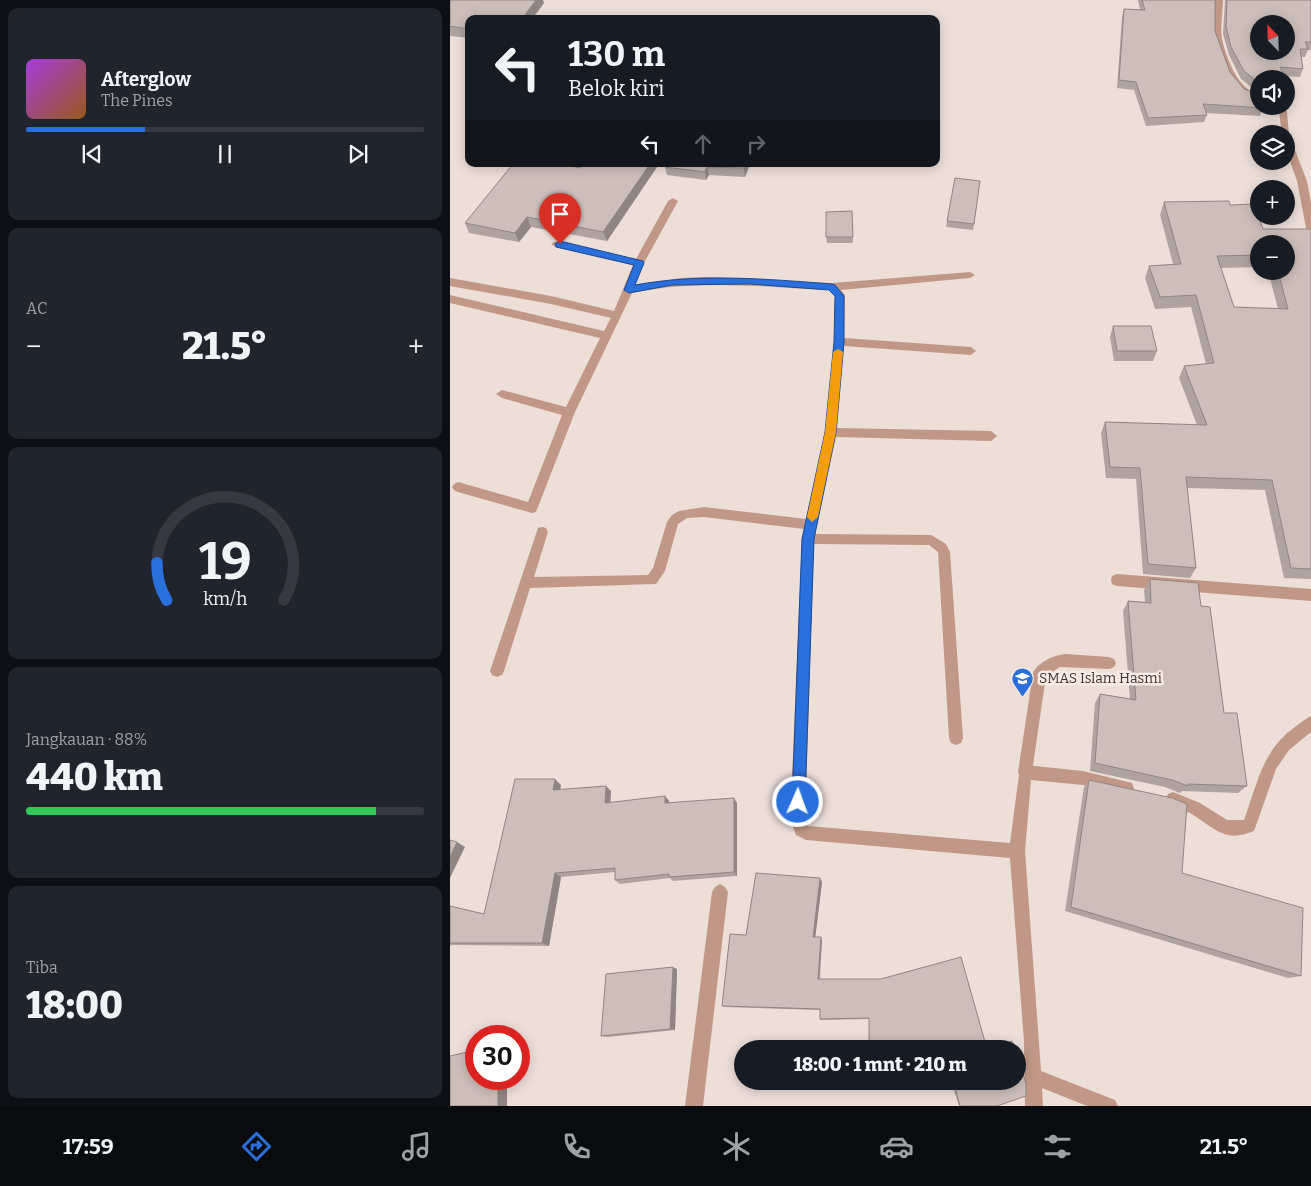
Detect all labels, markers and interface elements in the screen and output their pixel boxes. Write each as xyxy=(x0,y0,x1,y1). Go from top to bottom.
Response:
north arrow xyxy=(1250,15,1295,60)
map controls xyxy=(1250,15,1295,280)
text: 130 m xyxy=(568,33,665,75)
icon: left xyxy=(485,35,550,100)
text: Afterglow xyxy=(101,68,191,91)
button: sound xyxy=(1250,70,1295,115)
text: Belok kiri xyxy=(568,75,664,102)
text: The Pines xyxy=(101,91,173,110)
button: layers xyxy=(1250,125,1295,170)
icon: left xyxy=(636,130,664,158)
icon: ahead xyxy=(689,130,717,158)
icon: right xyxy=(742,130,770,158)
icon: previous xyxy=(78,140,106,168)
icon: pause xyxy=(211,140,239,168)
icon: next xyxy=(344,140,372,168)
button: + xyxy=(1250,180,1295,225)
pin xyxy=(539,193,581,244)
icon: arrive xyxy=(546,200,574,228)
button: − xyxy=(1250,235,1295,280)
text: AC xyxy=(26,299,47,318)
text: 21.5° xyxy=(182,323,268,369)
text: − xyxy=(26,330,41,363)
text: + xyxy=(408,330,424,363)
text: 19 xyxy=(198,530,252,593)
text: km/h xyxy=(203,588,247,610)
school or university icon: SMAS Islam Hasmi xyxy=(1011,666,1035,697)
place label: SMAS Islam Hasmi xyxy=(1039,670,1162,687)
text: Jangkauan · 88% xyxy=(26,730,147,749)
text: 440 km xyxy=(26,754,163,800)
position arrow xyxy=(771,775,823,827)
text: Tiba xyxy=(26,958,58,977)
text: 18:00 xyxy=(26,982,123,1028)
speed limit sign: 30 xyxy=(465,1025,530,1090)
text: 18:00 · 1 mnt · 210 m xyxy=(793,1053,967,1076)
icon: directions xyxy=(239,1129,274,1164)
icon: music xyxy=(399,1129,434,1164)
icon: phone xyxy=(559,1129,594,1164)
icon: climate xyxy=(719,1129,754,1164)
icon: car xyxy=(879,1129,914,1164)
icon: filters xyxy=(1040,1129,1075,1164)
text: 17:59 xyxy=(63,1133,114,1160)
text: 21.5° xyxy=(1200,1133,1248,1160)

